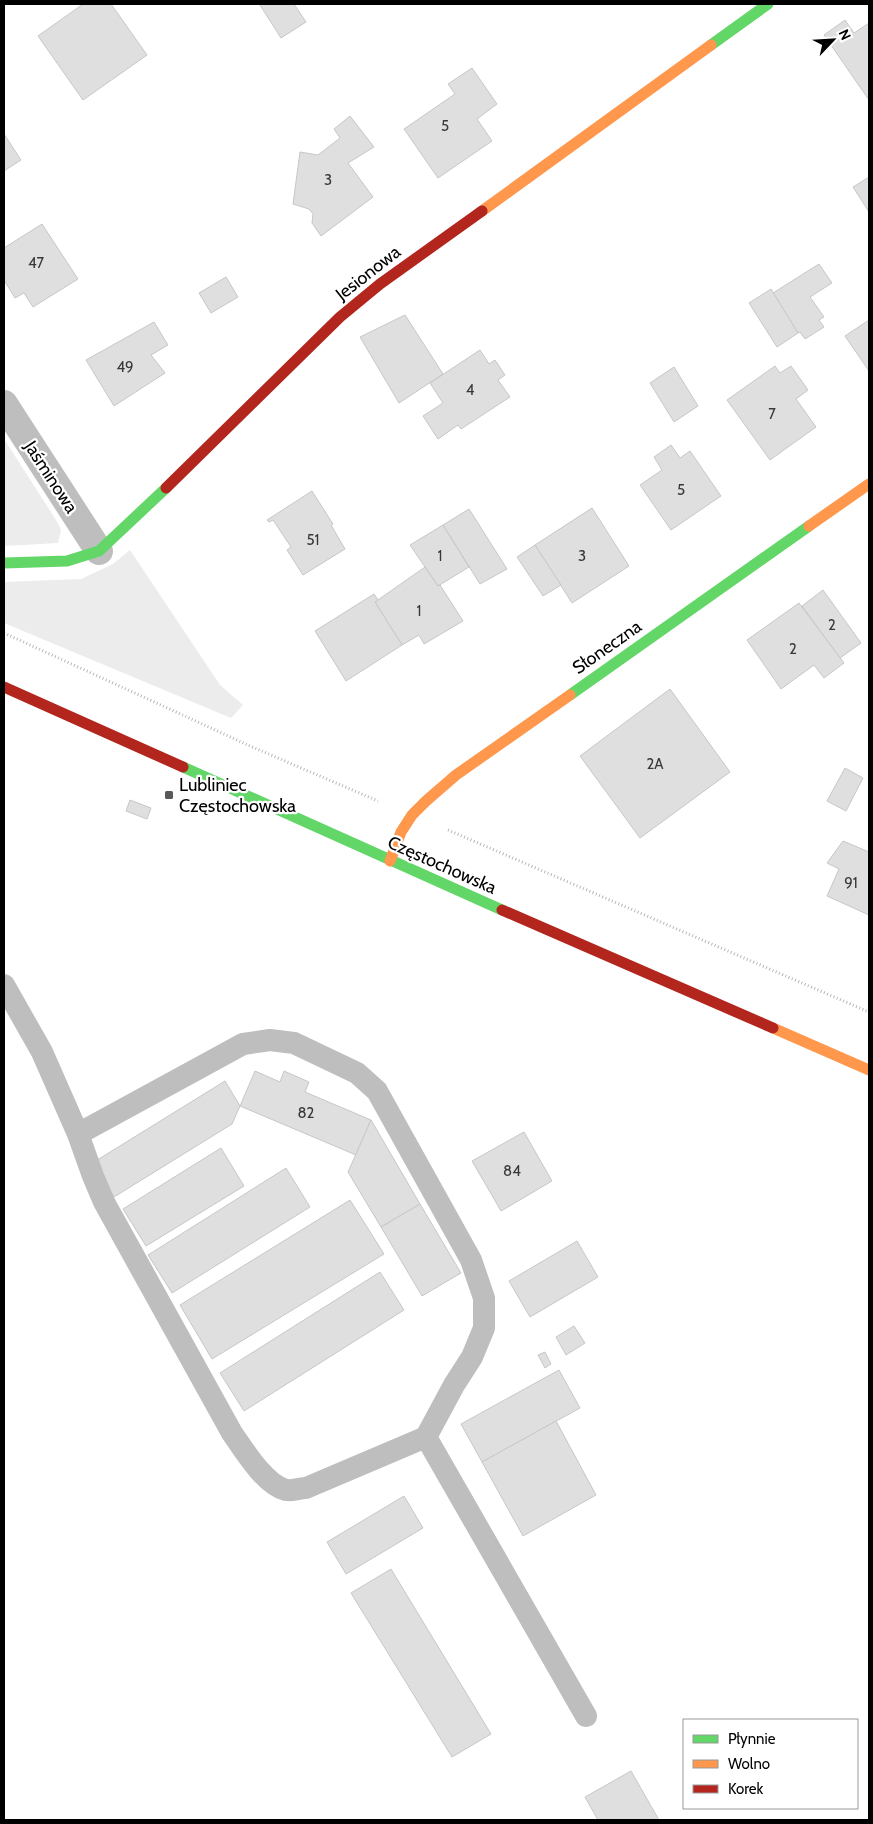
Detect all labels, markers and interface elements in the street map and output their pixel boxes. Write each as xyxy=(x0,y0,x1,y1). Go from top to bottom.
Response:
north arrow xyxy=(808,15,858,65)
text: N xyxy=(835,26,855,43)
house number: 5 xyxy=(441,117,449,135)
house number: 3 xyxy=(324,171,332,189)
street label: Jesionowa xyxy=(330,241,405,306)
house number: 47 xyxy=(28,254,45,272)
house number: 49 xyxy=(116,358,134,376)
house number: 4 xyxy=(466,381,475,399)
house number: 7 xyxy=(768,405,776,423)
street label: Jaśminowa xyxy=(19,436,83,518)
house number: 5 xyxy=(677,481,685,499)
house number: 51 xyxy=(306,531,320,549)
house number: 1 xyxy=(438,547,442,565)
house number: 3 xyxy=(578,547,586,565)
house number: 1 xyxy=(417,602,421,620)
street label: Słoneczna xyxy=(568,615,646,679)
house number: 2 xyxy=(828,616,836,634)
house number: 2 xyxy=(789,640,797,658)
house number: 2A xyxy=(646,755,664,773)
place label: Lubliniec Częstochowska xyxy=(179,774,296,817)
marker: Lubliniec Częstochowska xyxy=(163,789,175,801)
street label: Częstochowska xyxy=(384,831,500,899)
house number: 91 xyxy=(844,874,858,892)
house number: 82 xyxy=(298,1104,315,1122)
house number: 84 xyxy=(503,1162,521,1180)
legend xyxy=(683,1719,858,1809)
text: Płynnie xyxy=(728,1730,776,1748)
text: Wolno xyxy=(728,1755,770,1773)
text: Korek xyxy=(728,1780,763,1798)

